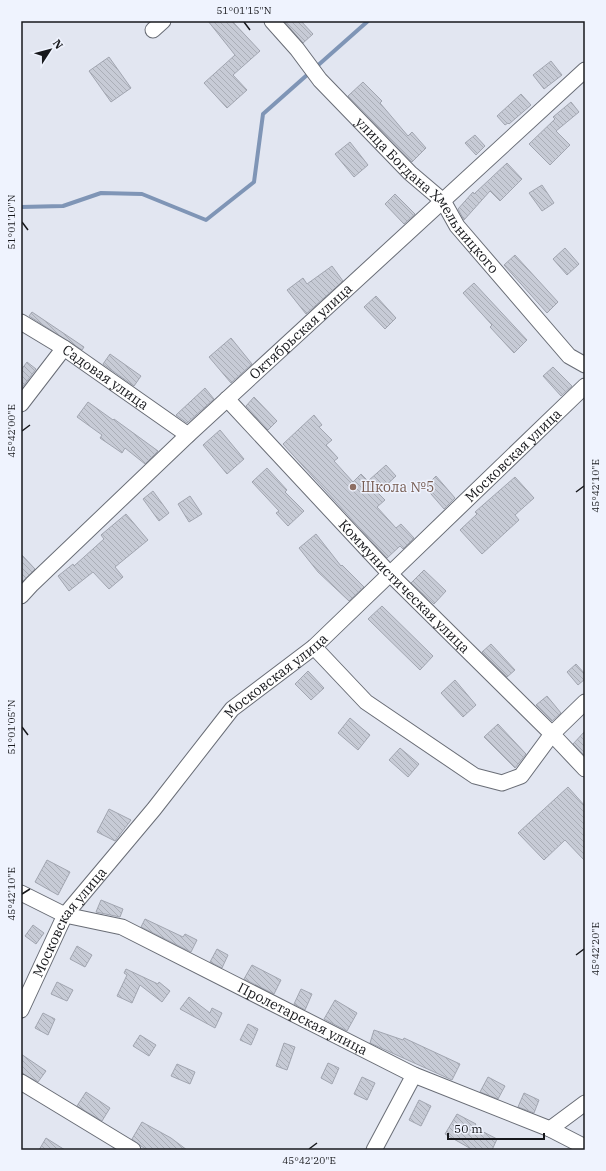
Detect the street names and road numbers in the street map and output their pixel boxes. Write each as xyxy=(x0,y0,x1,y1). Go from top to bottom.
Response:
street label: улица Богдана Хмельницкого xyxy=(352,113,503,277)
street label: Октябрьская улица xyxy=(245,279,356,383)
street label: Садовая улица xyxy=(59,341,153,414)
street label: Московская улица xyxy=(461,405,565,506)
street label: Коммунистическая улица xyxy=(335,516,474,657)
street label: Московская улица xyxy=(220,629,332,721)
street label: Московская улица xyxy=(29,863,111,980)
street label: Пролетарская улица xyxy=(235,978,371,1059)

